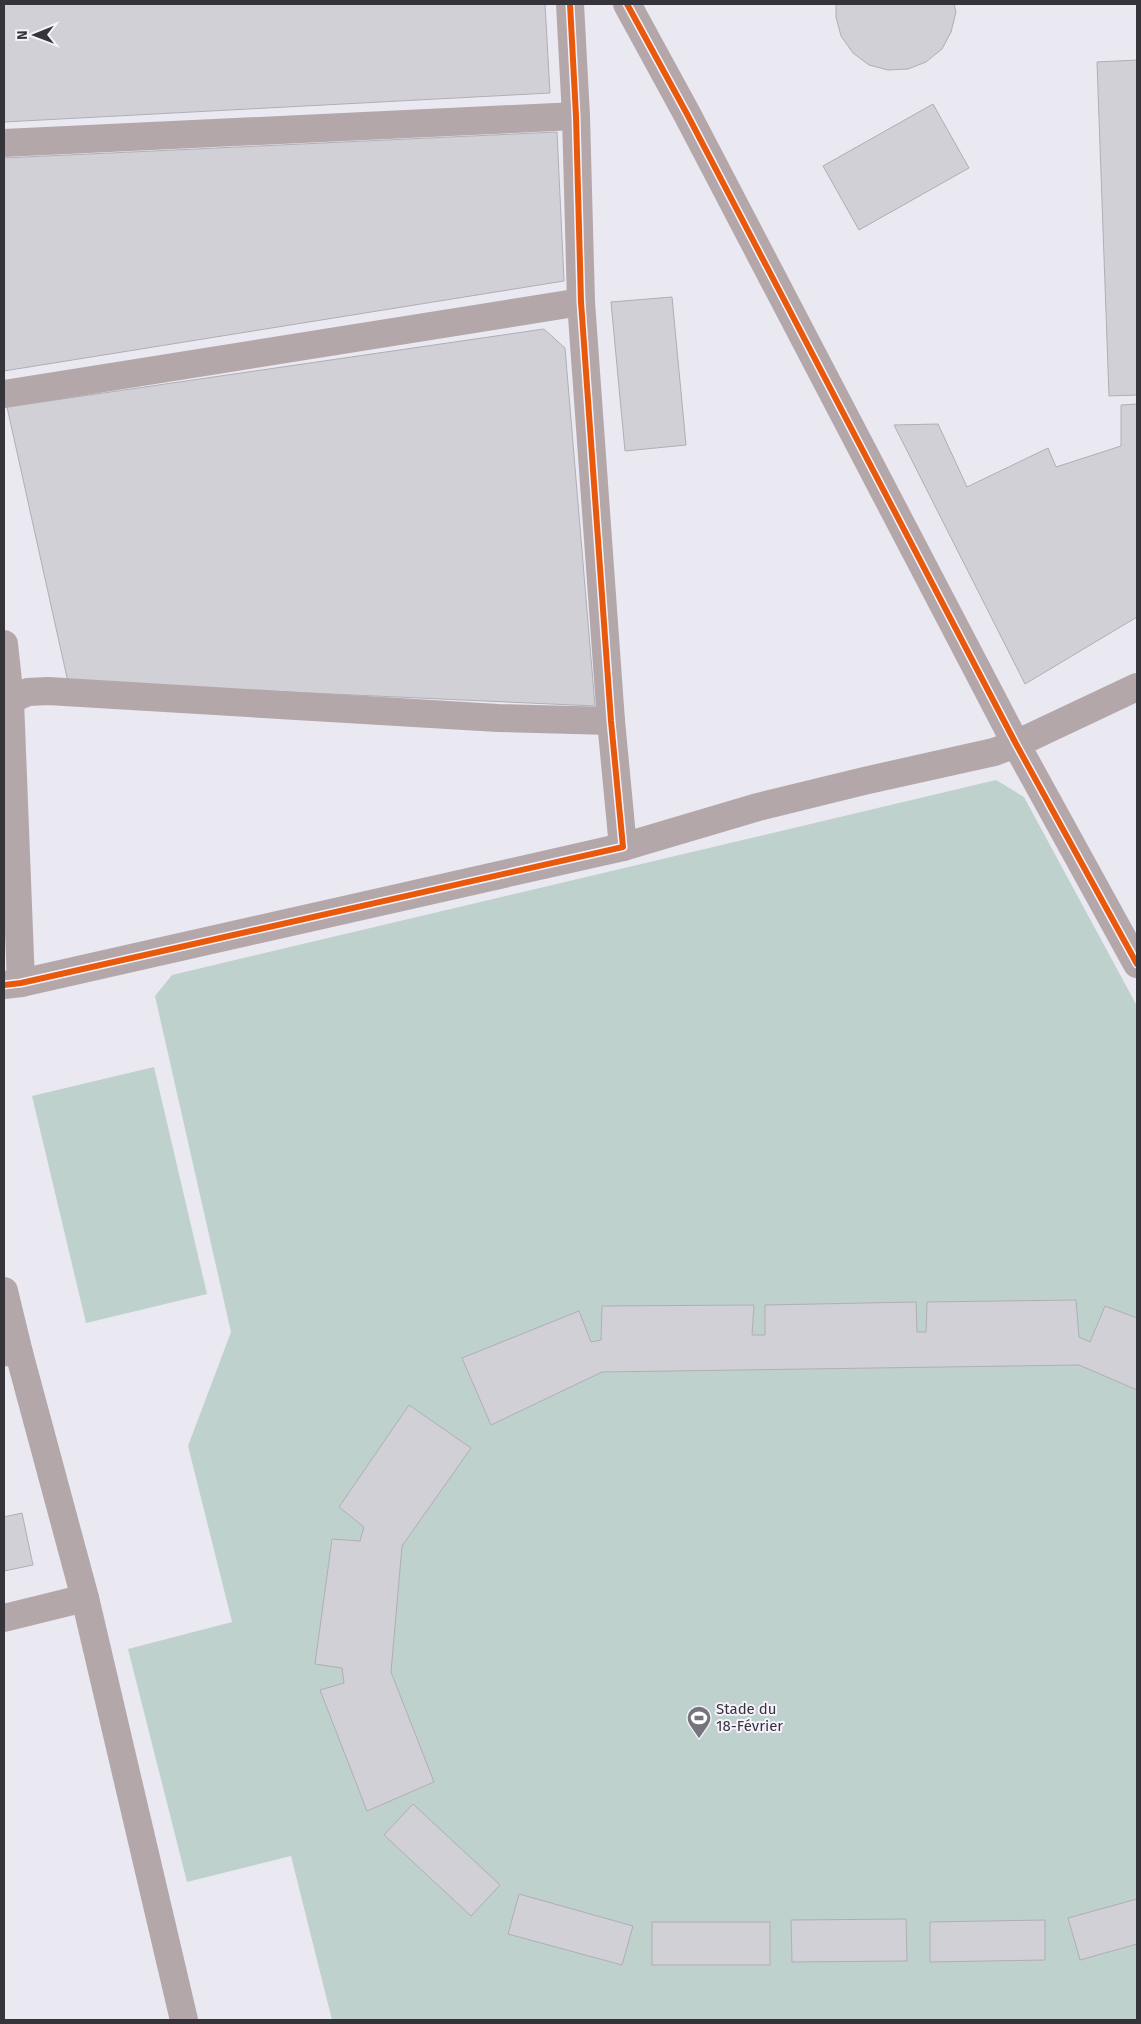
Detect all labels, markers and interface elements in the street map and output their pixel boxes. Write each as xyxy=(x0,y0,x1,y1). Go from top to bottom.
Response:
north arrow xyxy=(10,10,60,60)
text: N xyxy=(14,30,31,40)
place label: Stade du 18-Février xyxy=(716,1700,783,1735)
sports icon: Stade du 18-Février xyxy=(686,1705,712,1739)

